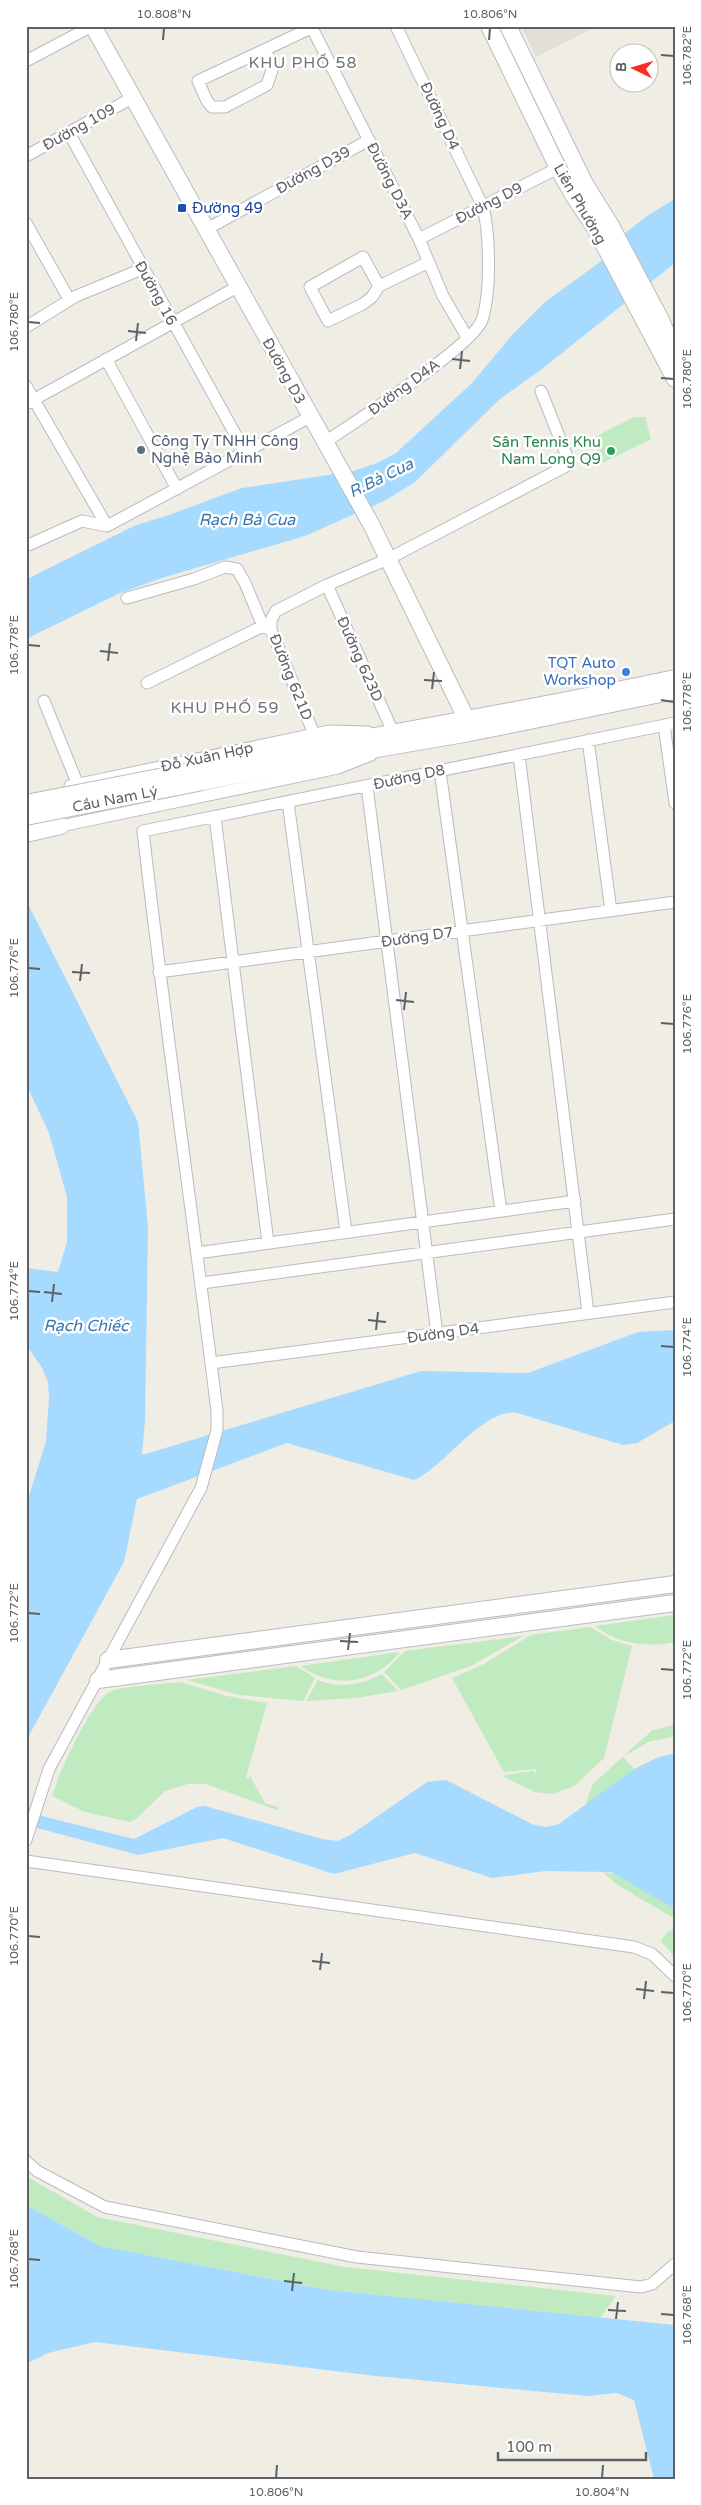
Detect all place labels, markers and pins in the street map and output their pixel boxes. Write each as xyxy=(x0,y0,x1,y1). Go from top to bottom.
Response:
place label: Đường 49 xyxy=(192,199,263,217)
marker: Đường 49 xyxy=(176,202,188,214)
place label: Công Ty TNHH Công Nghệ Bảo Minh xyxy=(151,432,298,467)
place label: Sân Tennis Khu Nam Long Q9 xyxy=(492,433,601,468)
marker: Công Ty TNHH Công Nghệ Bảo Minh xyxy=(135,444,147,456)
marker: Sân Tennis Khu Nam Long Q9 xyxy=(605,445,617,457)
place label: TQT Auto Workshop xyxy=(544,654,616,689)
marker: TQT Auto Workshop xyxy=(620,666,632,678)

